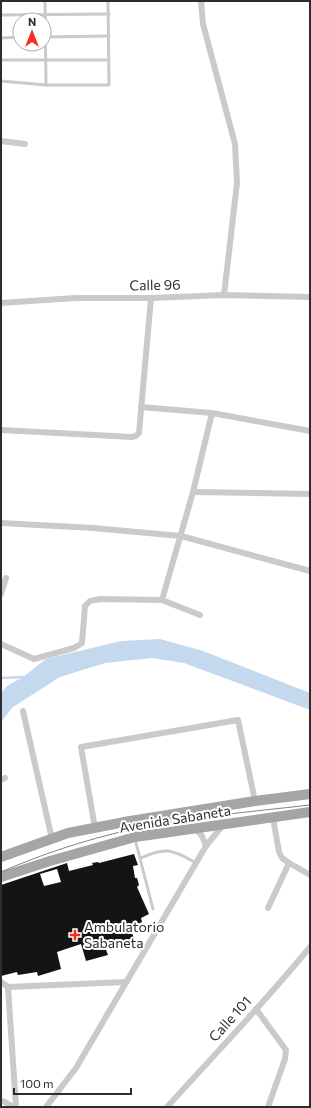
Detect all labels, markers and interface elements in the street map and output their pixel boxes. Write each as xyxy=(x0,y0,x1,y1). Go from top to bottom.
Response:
north arrow xyxy=(12,12,52,52)
text: N xyxy=(28,15,36,28)
street label: Calle 96 xyxy=(129,276,181,293)
street label: Avenida Sabaneta xyxy=(118,801,232,836)
place label: Ambulatorio Sabaneta xyxy=(84,918,164,951)
marker: Ambulatorio Sabaneta xyxy=(69,929,81,941)
street label: Calle 101 xyxy=(205,992,254,1045)
scale bar xyxy=(14,1070,131,1096)
text: 100 m xyxy=(20,1076,54,1090)

